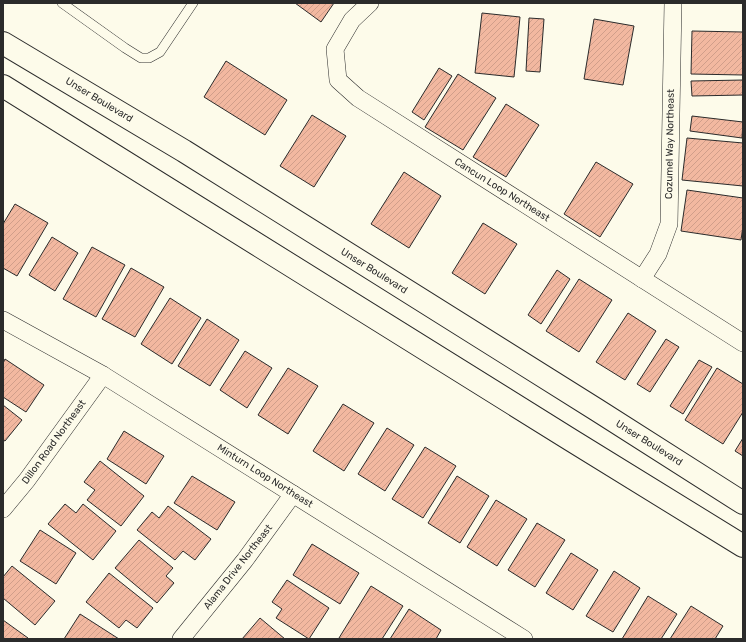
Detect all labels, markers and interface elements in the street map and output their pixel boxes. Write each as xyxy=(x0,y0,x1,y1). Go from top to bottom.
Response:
street label: Unser Boulevard xyxy=(63,75,135,125)
street label: Cozumel Way Northeast xyxy=(663,89,677,199)
street label: Cancun Loop Northeast xyxy=(452,156,552,224)
street label: Unser Boulevard xyxy=(338,246,410,296)
street label: Dillon Road Northeast xyxy=(19,397,89,486)
street label: Unser Boulevard xyxy=(613,418,685,468)
street label: Minturn Loop Northeast xyxy=(215,442,315,510)
street label: Alama Drive Northeast xyxy=(201,522,275,612)

